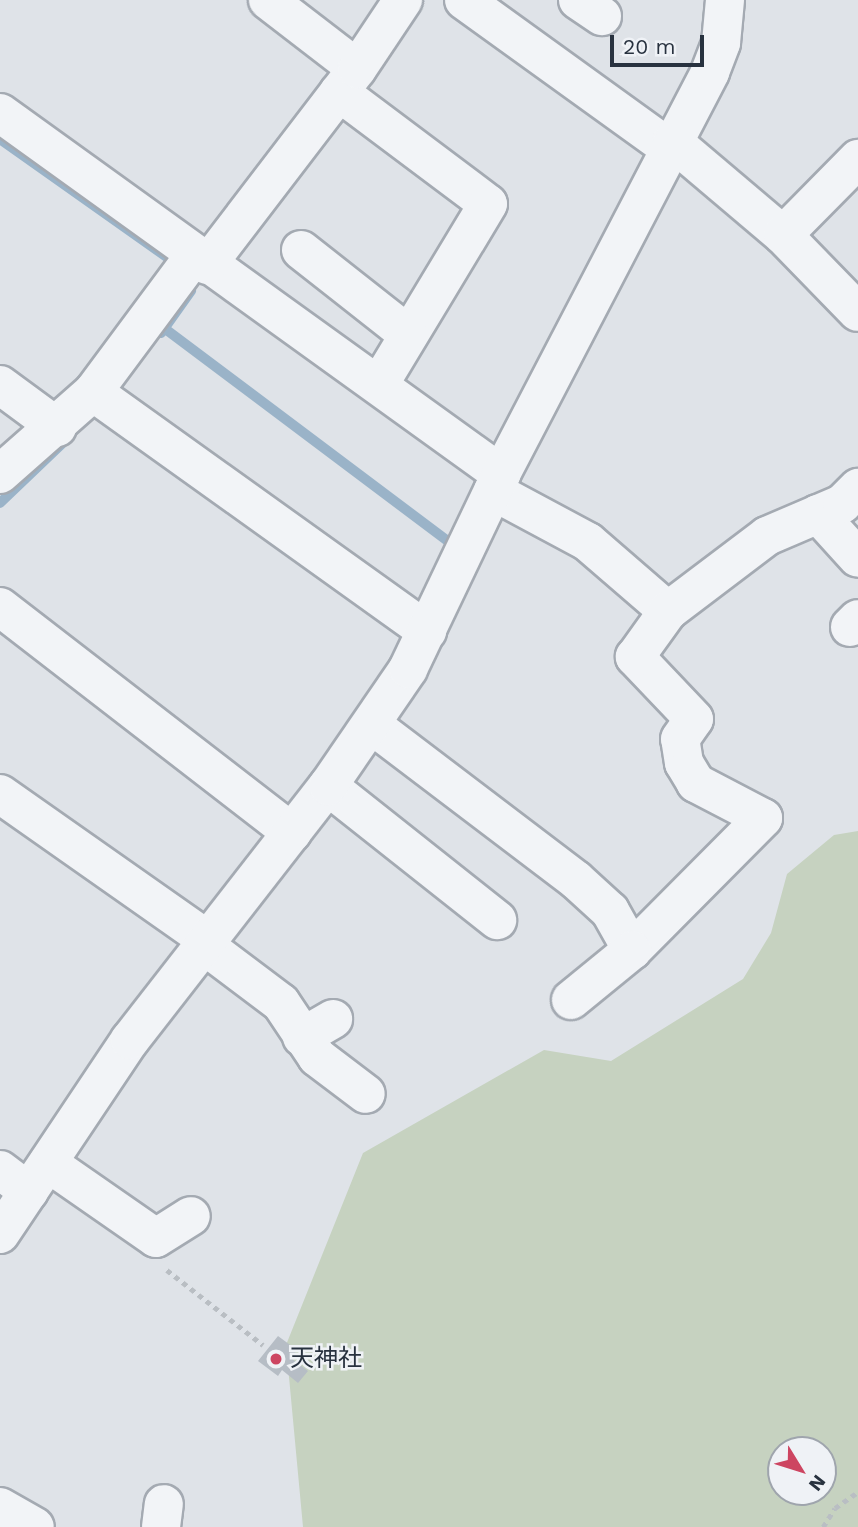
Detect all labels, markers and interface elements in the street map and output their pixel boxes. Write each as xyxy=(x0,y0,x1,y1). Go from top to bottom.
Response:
scale bar xyxy=(613,21,708,65)
text: 20 m xyxy=(623,34,675,59)
place label: 天神社 xyxy=(290,1345,362,1373)
marker: 天神社 xyxy=(268,1351,284,1367)
north arrow xyxy=(767,1436,837,1506)
text: N xyxy=(804,1470,831,1496)

